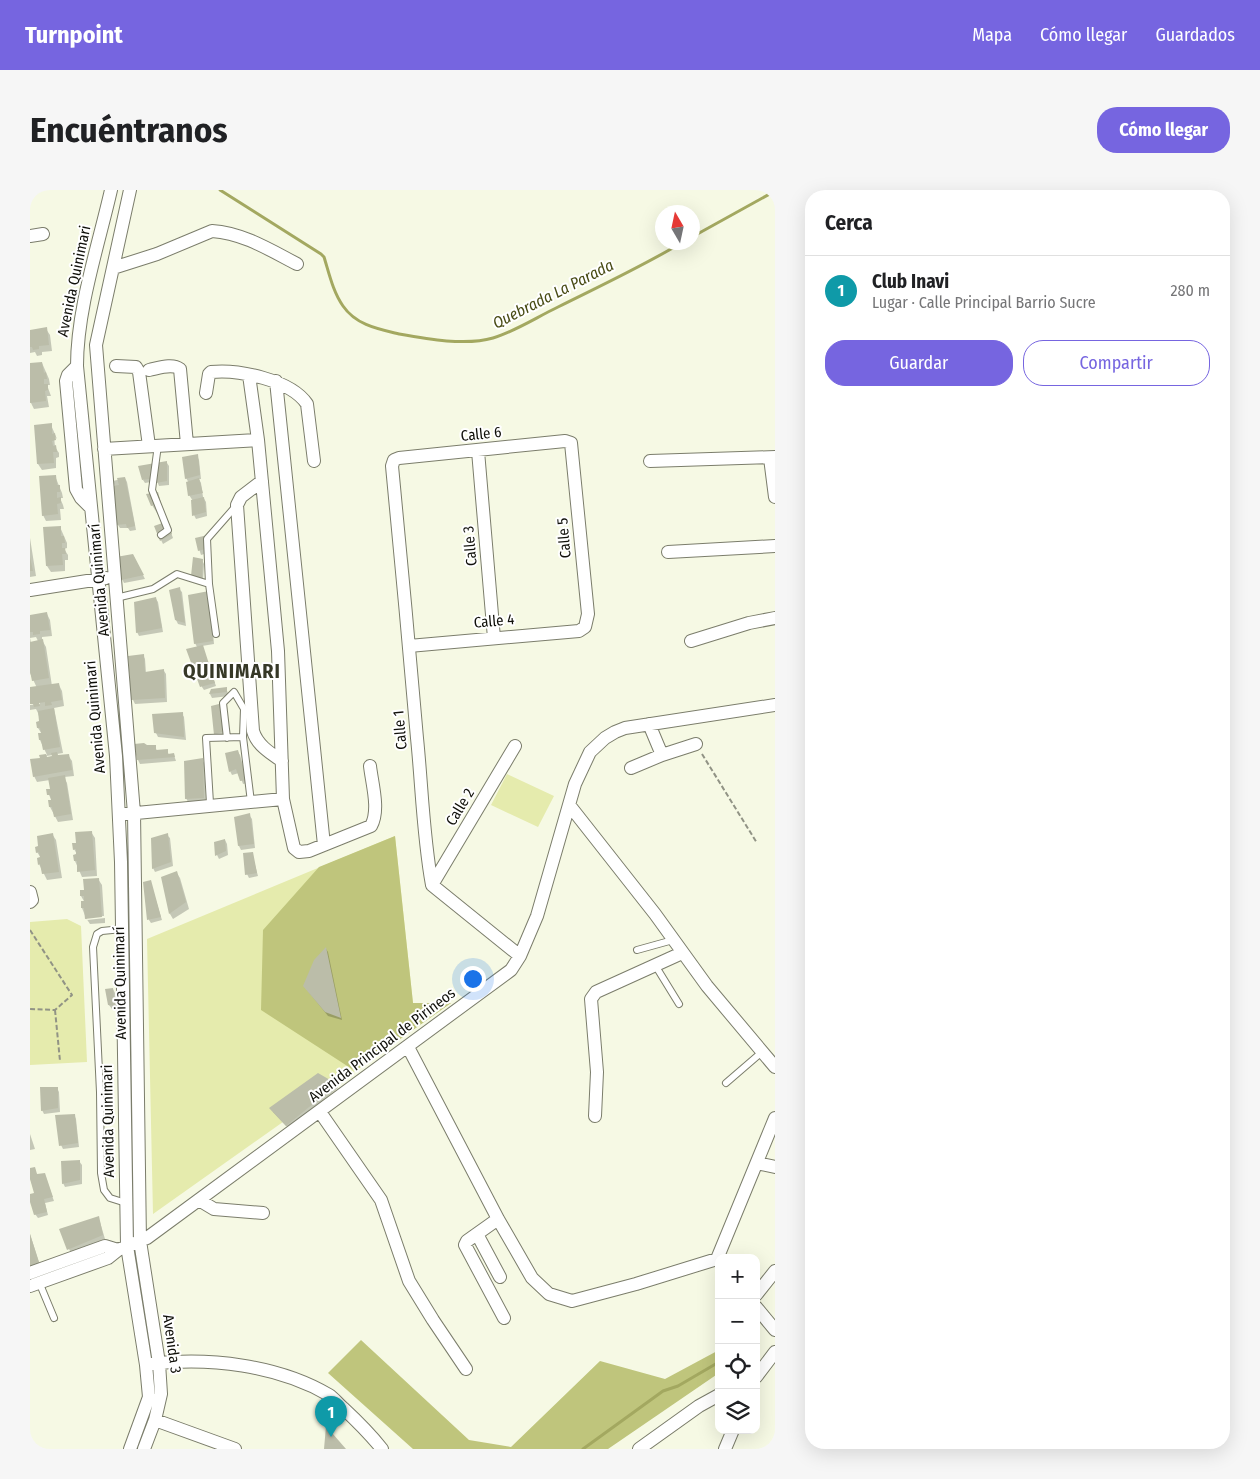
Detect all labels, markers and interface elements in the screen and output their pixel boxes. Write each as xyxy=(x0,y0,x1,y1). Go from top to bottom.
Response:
text: Turnpoint xyxy=(25,21,123,49)
text: Mapa xyxy=(972,24,1012,46)
text: Cómo llegar xyxy=(1040,24,1127,46)
text: Guardados xyxy=(1155,24,1235,46)
button: Cómo llegar xyxy=(1097,107,1230,153)
text: Encuéntranos xyxy=(30,109,228,151)
north arrow xyxy=(655,205,700,250)
text: Cerca xyxy=(825,210,873,236)
street label: Avenida Quinimari xyxy=(53,224,95,338)
water label: Quebrada La Parada xyxy=(489,255,617,333)
text: Club Inavi xyxy=(872,270,949,293)
text: 1 xyxy=(838,281,844,300)
text: 280 m xyxy=(1171,281,1210,300)
text: Lugar · Calle Principal Barrio Sucre xyxy=(872,293,1096,312)
button: Guardar xyxy=(825,340,1013,386)
button: Compartir xyxy=(1023,340,1210,386)
street label: Calle 6 xyxy=(460,423,502,445)
street label: Calle 5 xyxy=(553,517,575,559)
street label: Avenida Quinimarí xyxy=(85,523,113,637)
street label: Calle 3 xyxy=(459,525,481,567)
street label: Calle 4 xyxy=(473,610,515,632)
district label: QUINIMARI xyxy=(183,659,281,683)
street label: Avenida Quinimari xyxy=(81,660,109,774)
street label: Calle 1 xyxy=(389,710,411,750)
street label: Calle 2 xyxy=(442,785,478,829)
street label: Avenida Quinimarí xyxy=(110,926,130,1040)
your location xyxy=(460,966,486,992)
street label: Avenida Principal de Pirineos xyxy=(305,984,459,1106)
street label: Avenida Quinimari xyxy=(98,1064,118,1178)
map controls xyxy=(715,1254,760,1434)
button: + xyxy=(715,1254,760,1299)
button: − xyxy=(715,1299,760,1344)
street label: Avenida 3 xyxy=(159,1313,185,1375)
button: locate xyxy=(715,1344,760,1389)
button: layers xyxy=(715,1389,760,1434)
pin: 1 xyxy=(315,1396,347,1437)

